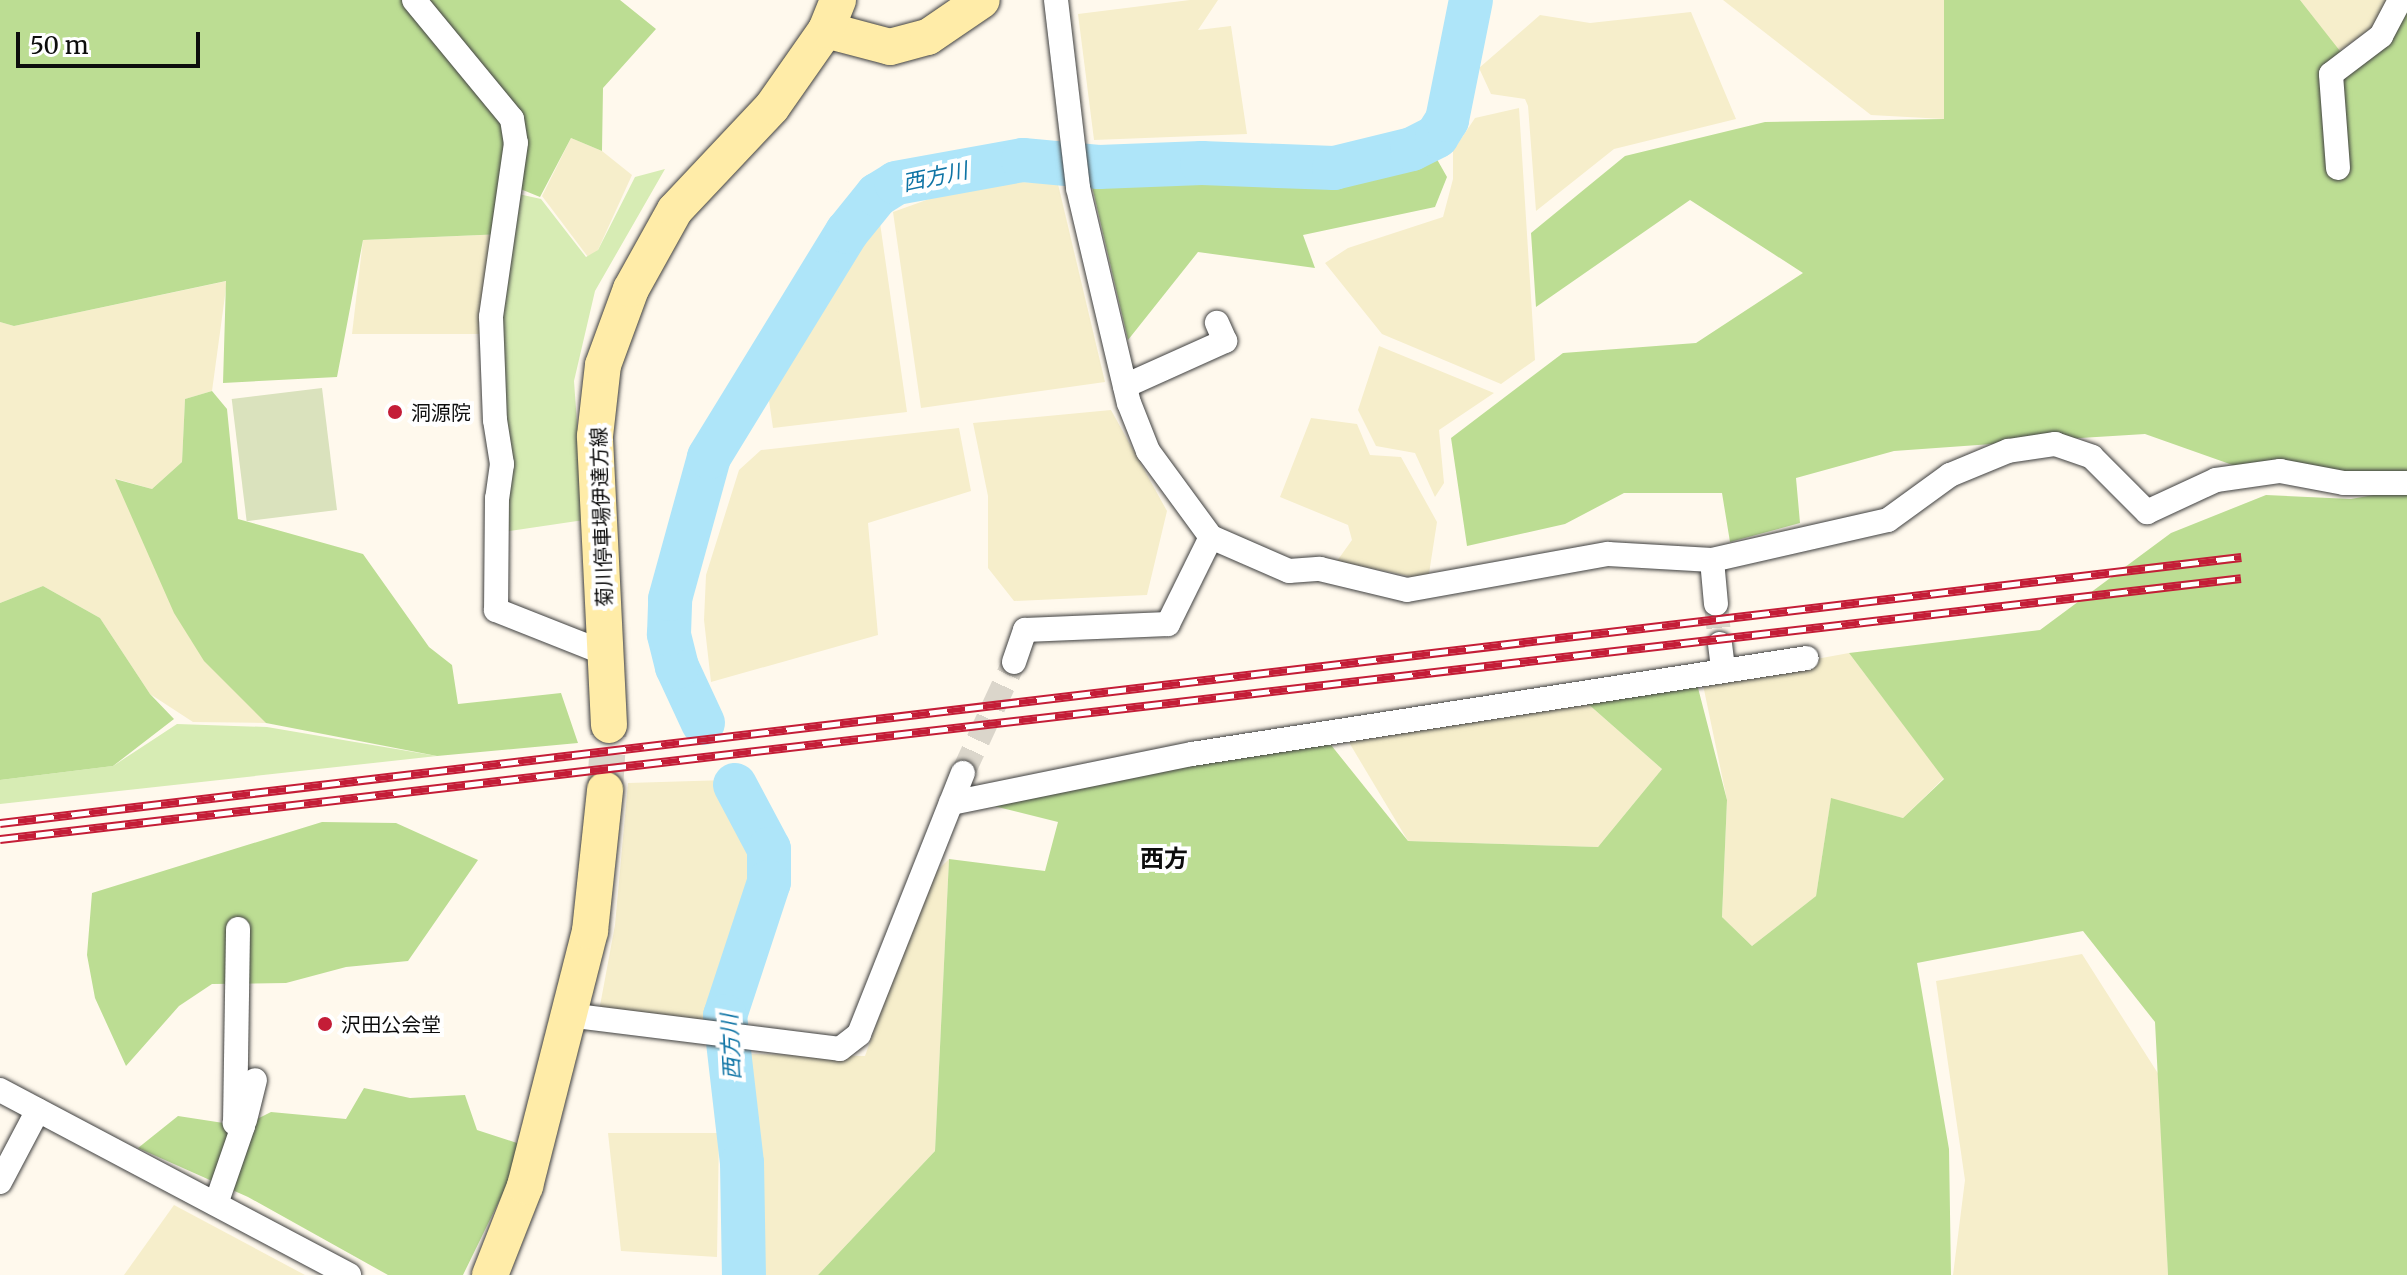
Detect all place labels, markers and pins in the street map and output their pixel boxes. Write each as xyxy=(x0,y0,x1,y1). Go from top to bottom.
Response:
place label: 洞源院 xyxy=(411,400,471,424)
marker: 洞源院 xyxy=(386,403,404,421)
place label: 沢田公会堂 xyxy=(341,1012,441,1036)
marker: 沢田公会堂 xyxy=(316,1015,334,1033)

